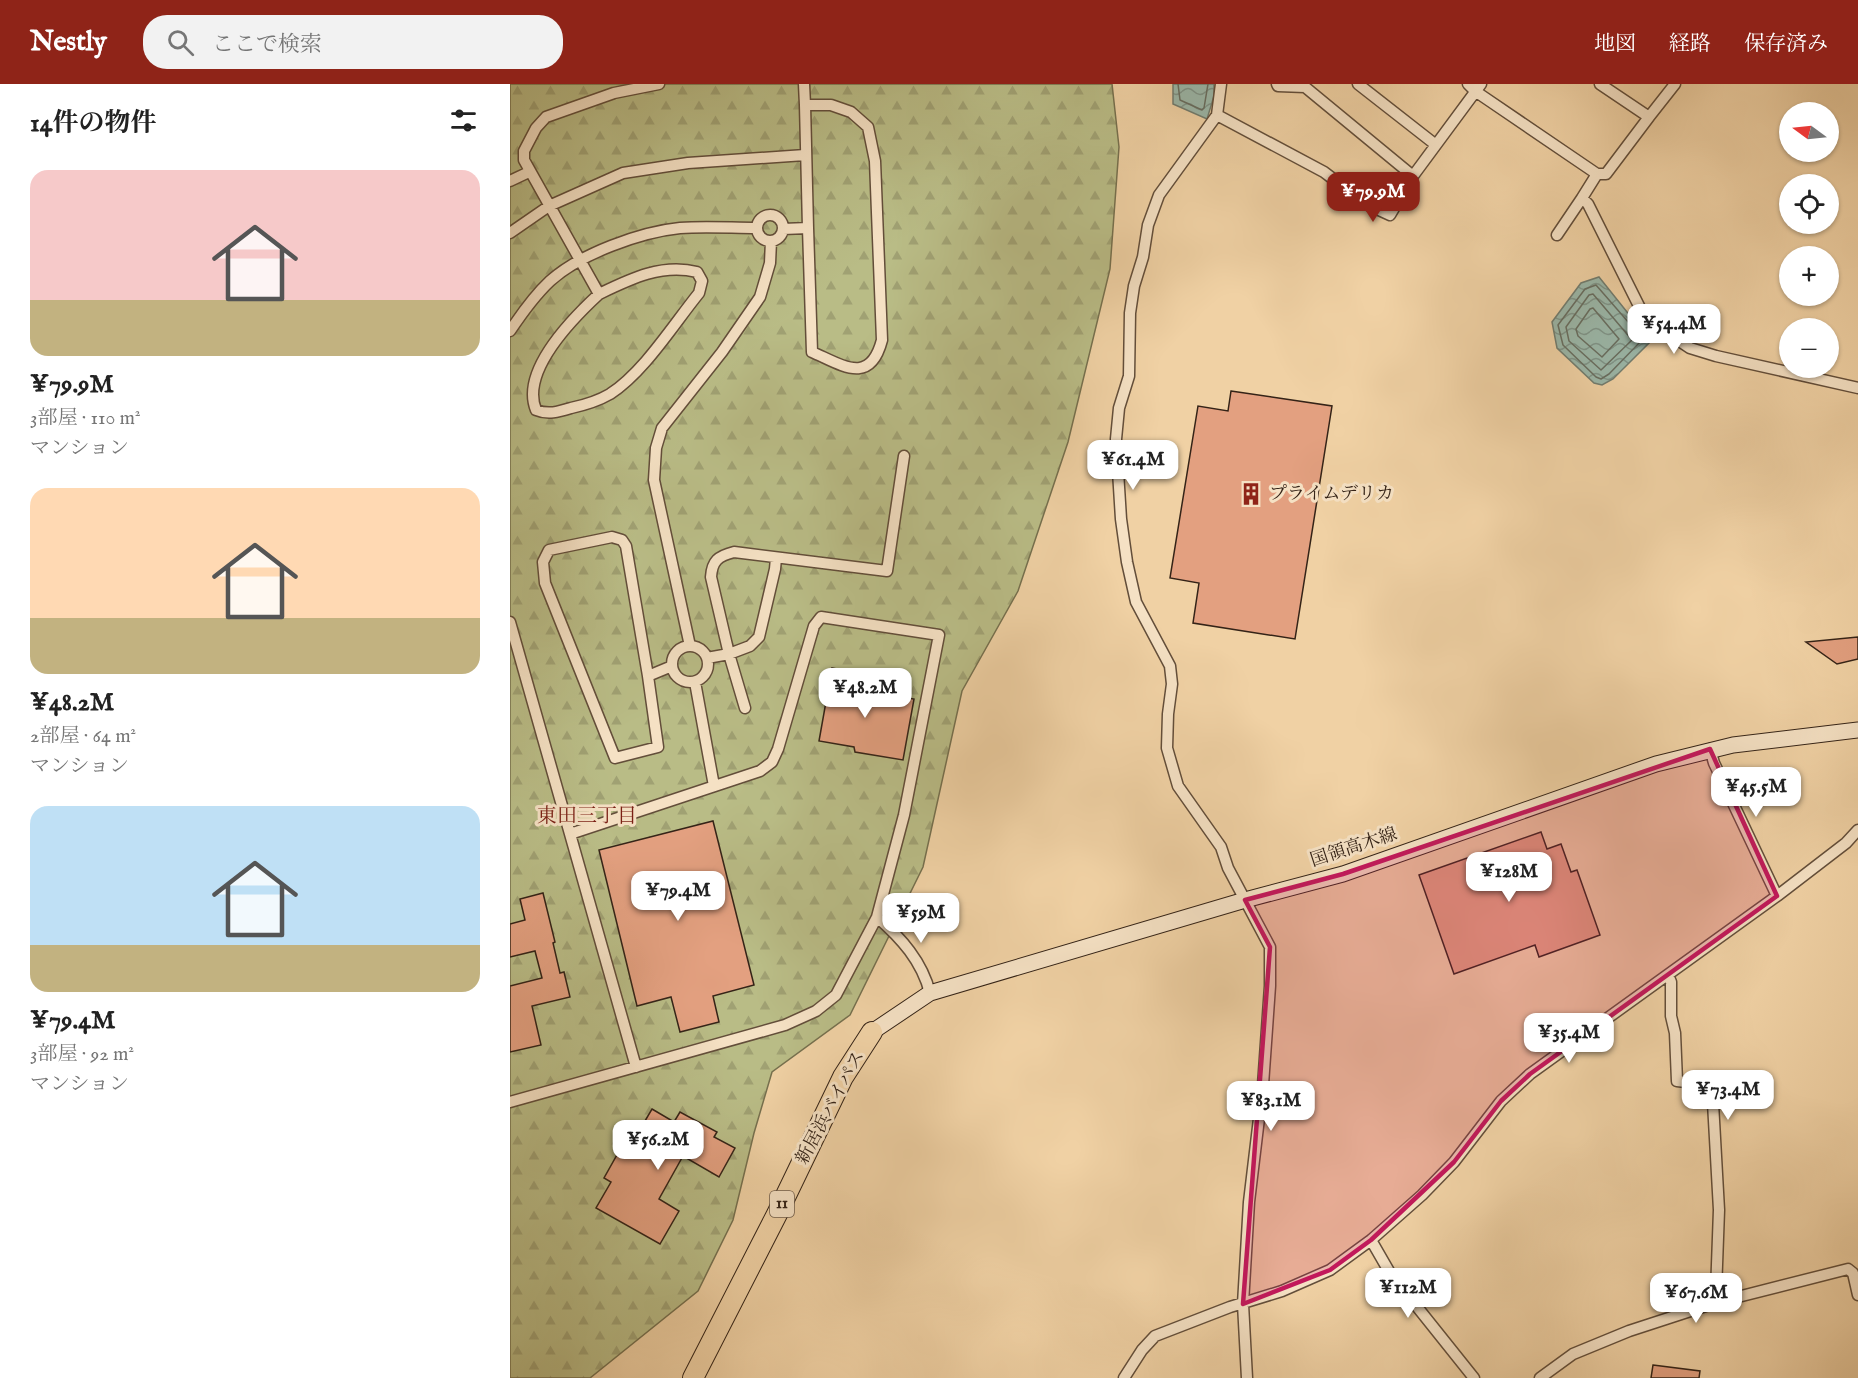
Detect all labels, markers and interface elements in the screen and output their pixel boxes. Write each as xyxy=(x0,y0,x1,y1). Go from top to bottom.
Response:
search box xyxy=(143,15,563,69)
text: Nestly xyxy=(30,25,107,60)
icon: search xyxy=(164,26,197,59)
text: ここで検索 xyxy=(212,31,322,59)
text: 地図 xyxy=(1594,31,1636,58)
text: 経路 xyxy=(1669,31,1711,58)
text: 保存済み xyxy=(1744,31,1828,58)
north arrow xyxy=(1779,102,1839,162)
map controls xyxy=(1779,102,1839,378)
icon: filters xyxy=(447,104,480,137)
text: 14件の物件 xyxy=(30,107,156,140)
pin: ¥79.9M xyxy=(1324,172,1422,223)
button: locate xyxy=(1779,174,1839,234)
text: ¥79.9M xyxy=(1341,179,1405,204)
icon: home xyxy=(201,209,309,317)
button: + xyxy=(1779,246,1839,306)
pin: ¥54.4M xyxy=(1625,304,1723,355)
text: ¥54.4M xyxy=(1641,311,1707,336)
button: − xyxy=(1779,318,1839,378)
text: ¥79.9M xyxy=(30,368,114,401)
text: 3部屋 · 110 m² xyxy=(30,406,141,431)
text: マンション xyxy=(30,436,129,461)
pin: ¥61.4M xyxy=(1084,440,1182,491)
text: ¥61.4M xyxy=(1101,447,1165,472)
building icon: プライムデリカ xyxy=(1238,481,1264,507)
place label: プライムデリカ xyxy=(1269,483,1394,506)
icon: home xyxy=(201,527,309,635)
pin: ¥48.2M xyxy=(816,668,914,719)
text: ¥48.2M xyxy=(833,675,897,700)
text: ¥48.2M xyxy=(30,686,114,719)
text: 2部屋 · 64 m² xyxy=(30,724,136,749)
text: マンション xyxy=(30,754,129,779)
pin: ¥45.5M xyxy=(1707,767,1805,818)
text: ¥45.5M xyxy=(1725,774,1787,799)
district label: 東田三丁目 xyxy=(537,804,637,829)
street label: 国領高木線 xyxy=(1308,823,1400,873)
icon: home xyxy=(201,845,309,953)
pin: ¥128M xyxy=(1467,852,1551,903)
text: ¥128M xyxy=(1480,859,1538,884)
pin: ¥79.4M xyxy=(629,871,727,922)
text: ¥79.4M xyxy=(645,878,711,903)
pin: ¥59M xyxy=(885,893,957,944)
text: ¥59M xyxy=(896,900,946,925)
text: ¥79.4M xyxy=(30,1004,115,1037)
pin: ¥35.4M xyxy=(1520,1013,1618,1064)
text: ¥35.4M xyxy=(1538,1020,1600,1045)
text: 3部屋 · 92 m² xyxy=(30,1042,134,1067)
street label: 新居浜バイパス xyxy=(791,1047,871,1169)
pin: ¥73.4M xyxy=(1679,1070,1777,1121)
text: マンション xyxy=(30,1072,129,1097)
text: ¥73.4M xyxy=(1696,1077,1760,1102)
pin: ¥83.1M xyxy=(1222,1081,1320,1132)
text: ¥83.1M xyxy=(1241,1088,1301,1113)
pin: ¥56.2M xyxy=(609,1120,707,1171)
text: ¥56.2M xyxy=(627,1127,689,1152)
road number: 11 xyxy=(770,1191,794,1217)
pin: ¥112M xyxy=(1366,1268,1450,1319)
pin: ¥67.6M xyxy=(1647,1273,1745,1324)
text: ¥112M xyxy=(1379,1275,1437,1300)
text: ¥67.6M xyxy=(1664,1280,1728,1305)

